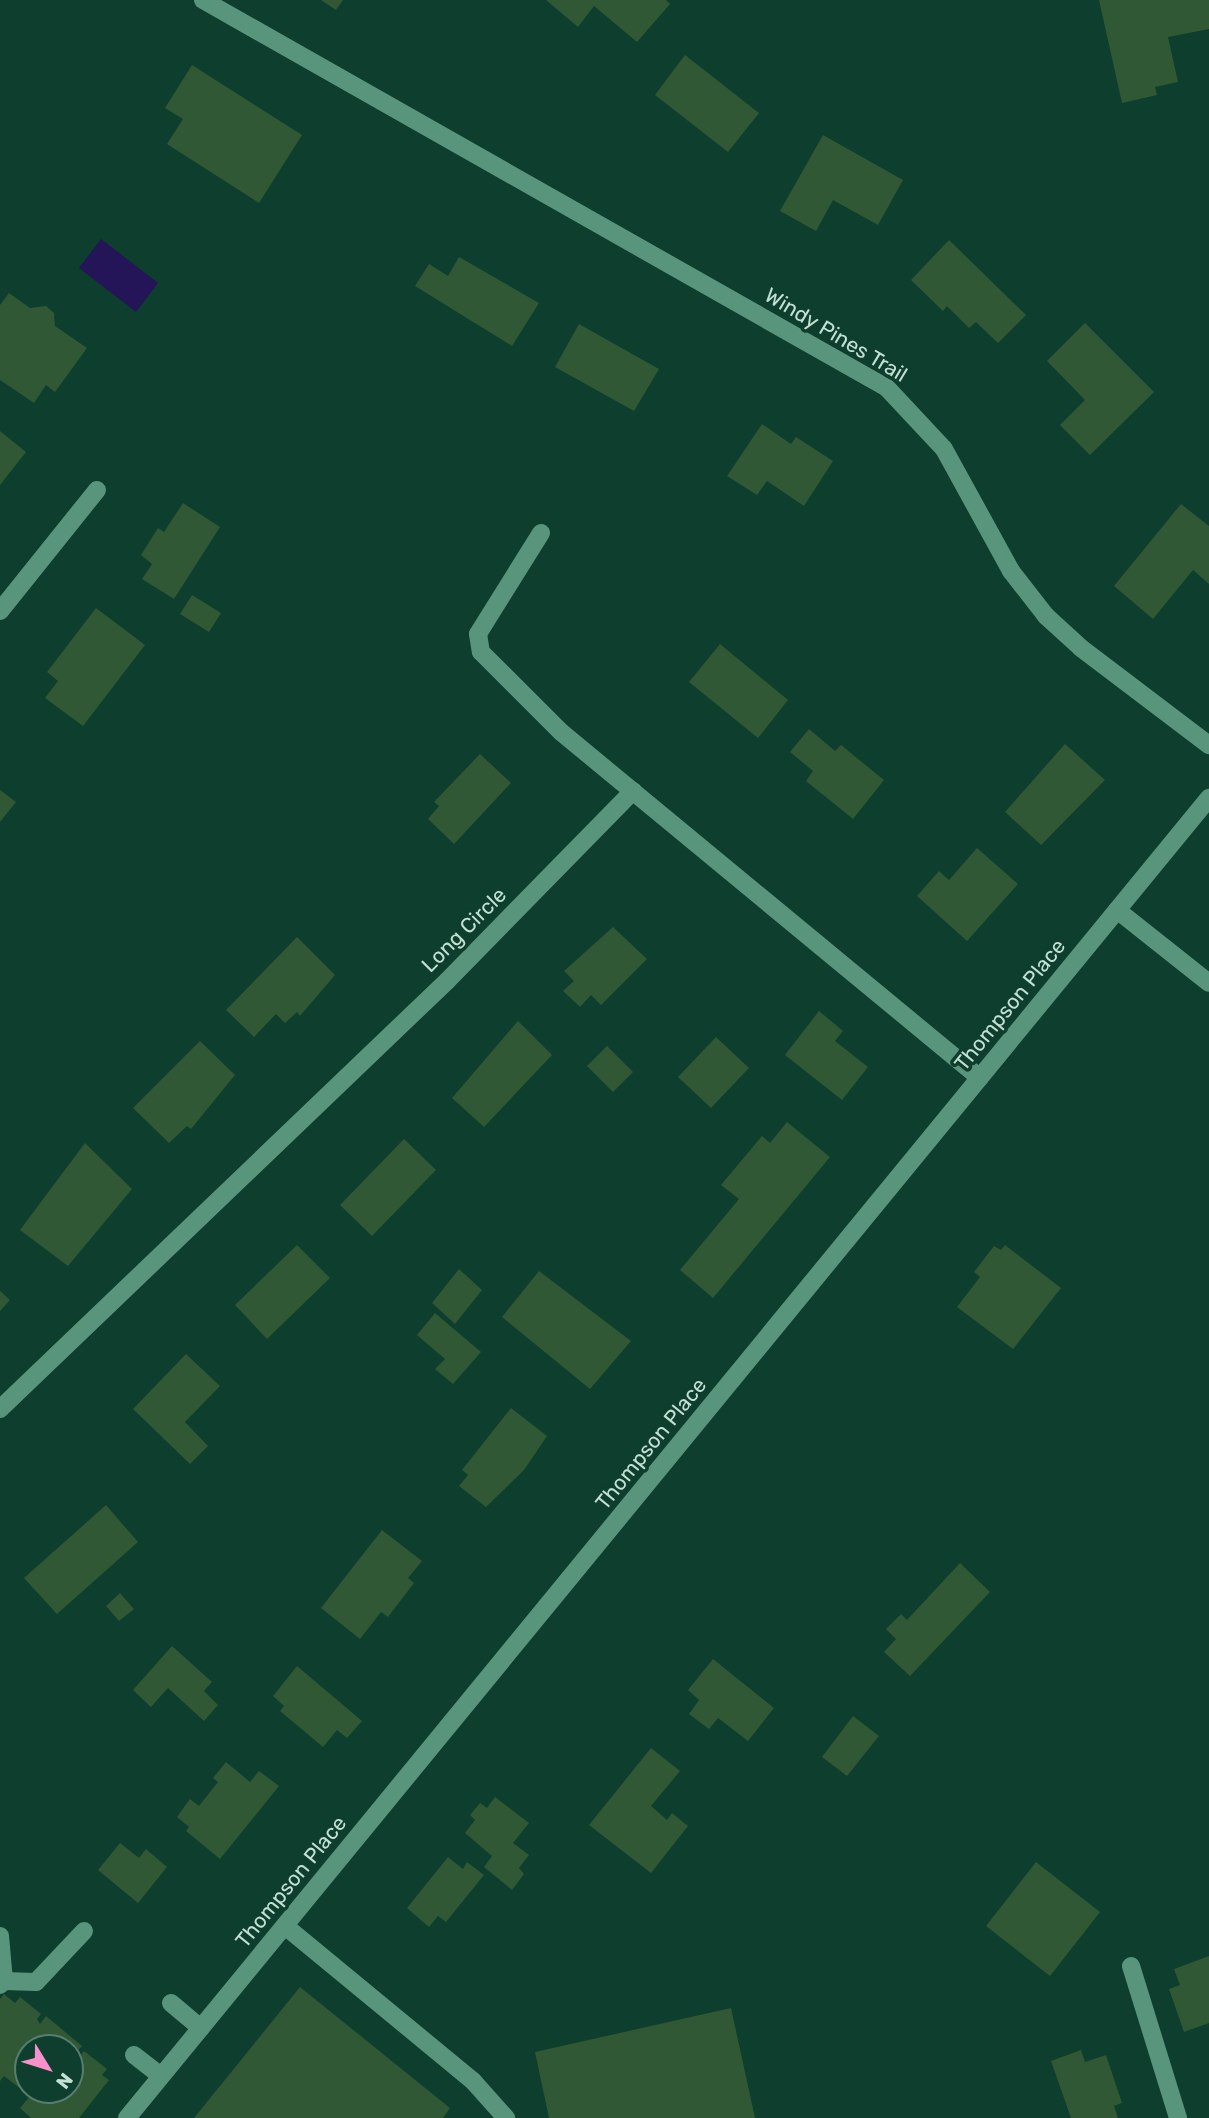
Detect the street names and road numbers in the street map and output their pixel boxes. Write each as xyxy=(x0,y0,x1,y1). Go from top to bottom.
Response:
street label: Windy Pines Trail xyxy=(760,282,912,388)
street label: Long Circle xyxy=(416,882,512,978)
street label: Thompson Place xyxy=(949,934,1071,1076)
street label: Thompson Place xyxy=(590,1373,712,1515)
street label: Thompson Place xyxy=(230,1811,352,1953)

